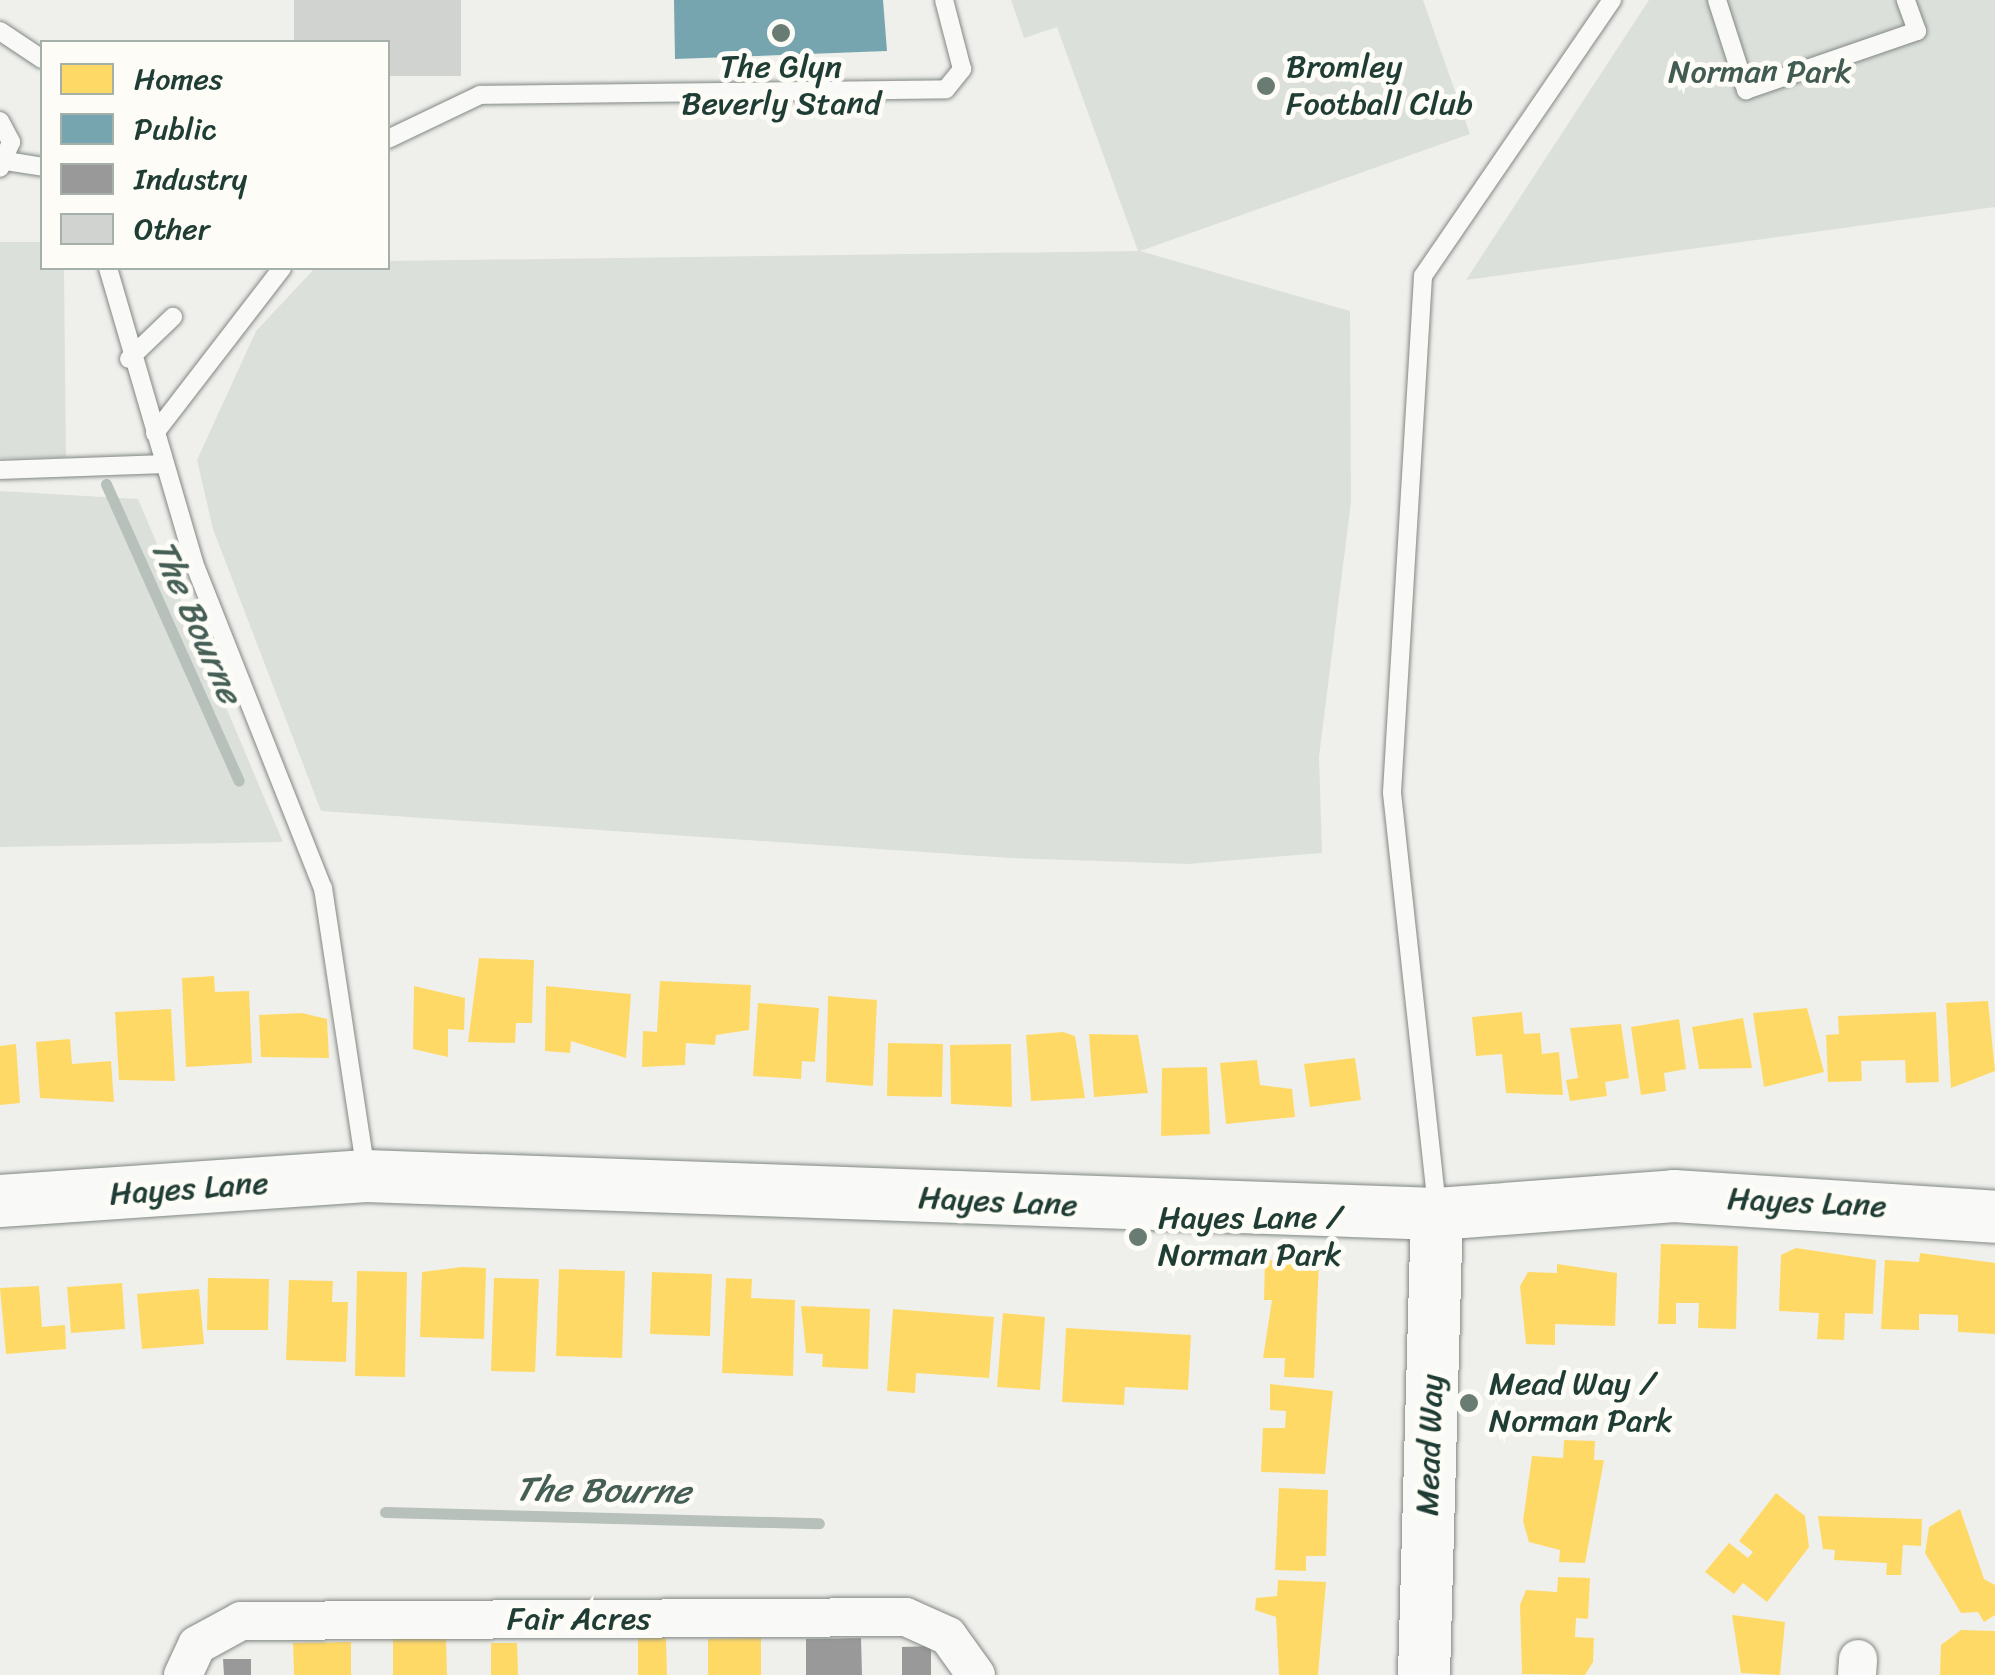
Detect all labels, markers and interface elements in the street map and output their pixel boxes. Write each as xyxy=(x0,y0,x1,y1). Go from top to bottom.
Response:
marker: The Glyn Beverly Stand xyxy=(770,22,792,44)
legend xyxy=(40,40,390,270)
place label: The Glyn Beverly Stand xyxy=(681,49,881,124)
place label: Bromley Football Club xyxy=(1286,49,1473,124)
text: Homes xyxy=(134,52,223,106)
park label: Norman Park xyxy=(1668,53,1852,91)
marker: Bromley Football Club xyxy=(1255,75,1277,97)
text: Public xyxy=(134,102,217,156)
text: Industry xyxy=(134,152,247,206)
text: Other xyxy=(134,202,210,256)
water label: The Bourne xyxy=(143,533,251,709)
street label: Hayes Lane xyxy=(108,1164,270,1214)
street label: Hayes Lane xyxy=(917,1179,1079,1225)
street label: Hayes Lane xyxy=(1726,1180,1888,1226)
place label: Hayes Lane / Norman Park xyxy=(1158,1200,1342,1275)
marker: Hayes Lane / Norman Park xyxy=(1127,1226,1149,1248)
place label: Mead Way / Norman Park xyxy=(1489,1366,1672,1441)
street label: Mead Way xyxy=(1408,1374,1452,1516)
marker: Mead Way / Norman Park xyxy=(1458,1392,1480,1414)
water label: The Bourne xyxy=(516,1467,690,1513)
street label: Fair Acres xyxy=(507,1600,651,1638)

